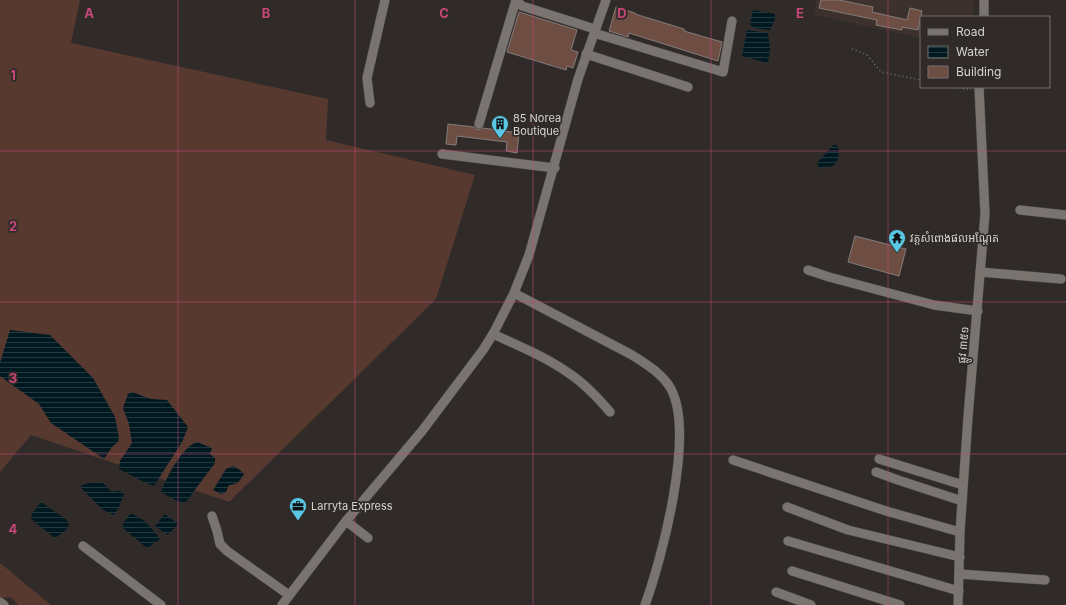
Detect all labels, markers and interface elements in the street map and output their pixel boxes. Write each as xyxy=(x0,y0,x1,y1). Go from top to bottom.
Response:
text: A xyxy=(84,5,94,21)
text: B xyxy=(262,5,271,21)
text: C xyxy=(439,5,449,21)
text: D xyxy=(617,5,627,21)
text: E xyxy=(796,5,804,21)
legend xyxy=(920,16,1050,88)
text: Road xyxy=(956,24,985,39)
text: Water xyxy=(956,44,990,59)
text: Building xyxy=(956,64,1001,79)
text: 1 xyxy=(10,67,16,83)
place label: 85 Norea Boutique xyxy=(513,111,561,138)
building icon: 85 Norea Boutique xyxy=(490,114,510,139)
text: 2 xyxy=(9,218,17,234)
temple icon: វត្តសំពោងផលអណ្តែត xyxy=(887,228,907,253)
place label: វត្តសំពោងផលអណ្តែត xyxy=(910,231,999,245)
street label: ផ្លូវ ៣៥១ xyxy=(954,326,975,364)
text: 3 xyxy=(9,370,17,386)
office icon: Larryta Express xyxy=(288,496,308,521)
place label: Larryta Express xyxy=(311,499,393,513)
text: 4 xyxy=(9,521,18,537)

